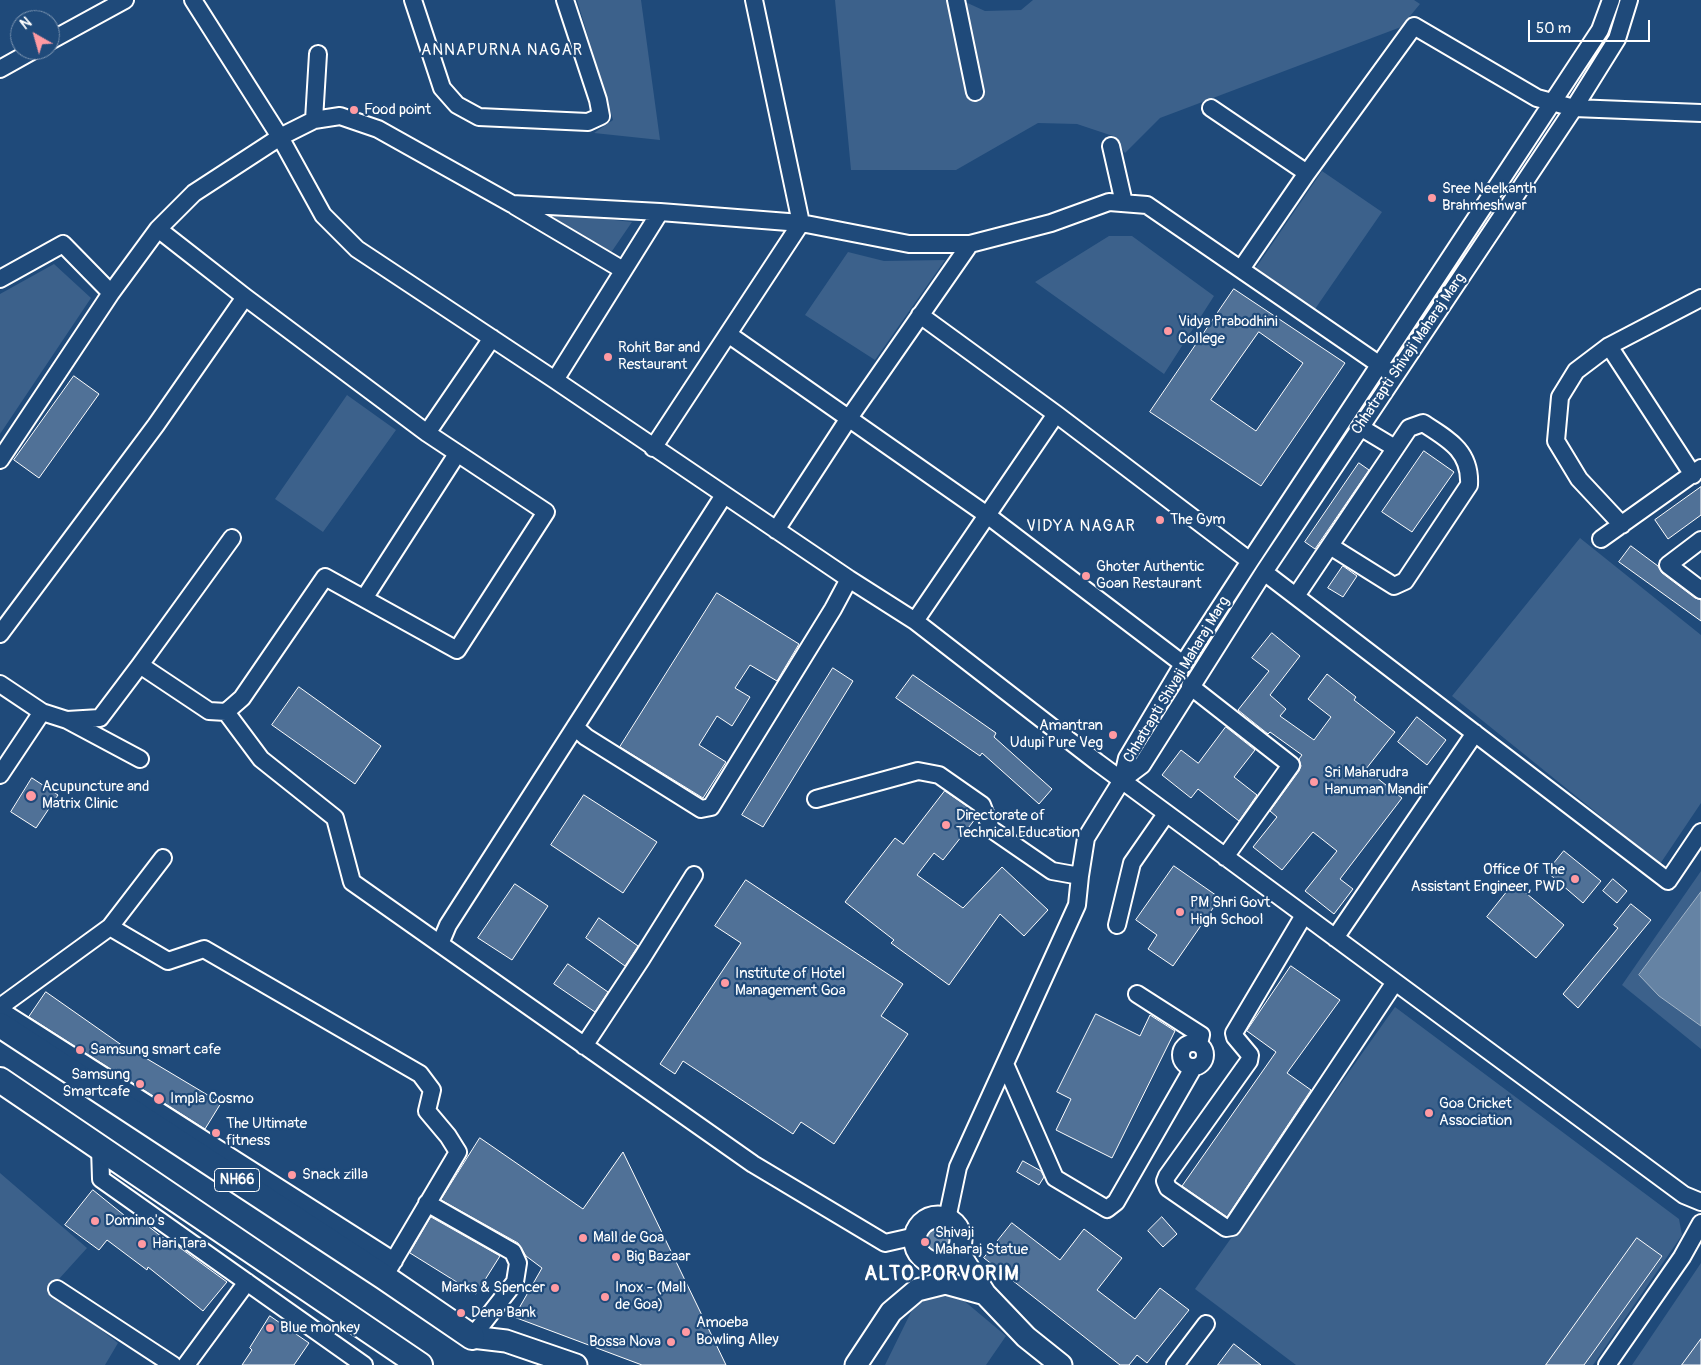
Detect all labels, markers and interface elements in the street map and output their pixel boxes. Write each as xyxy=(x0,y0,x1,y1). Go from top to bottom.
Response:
north arrow xyxy=(10,10,60,60)
scale bar xyxy=(1531,10,1654,42)
text: N xyxy=(17,14,35,33)
text: 50 m xyxy=(1536,19,1571,38)
district label: ANNAPURNA NAGAR xyxy=(419,41,585,61)
place label: Food point xyxy=(364,101,431,119)
marker: Food point xyxy=(348,104,360,116)
place label: Sree Neelkanth Brahmeshwar xyxy=(1442,180,1537,215)
marker: Sree Neelkanth Brahmeshwar xyxy=(1426,192,1438,204)
street label: Chhatrapti Shivaji Maharaj Marg xyxy=(1348,270,1470,438)
place label: Vidya Prabodhini College xyxy=(1178,313,1278,348)
marker: Vidya Prabodhini College xyxy=(1162,325,1174,337)
place label: Rohit Bar and Restaurant xyxy=(618,339,700,374)
marker: Rohit Bar and Restaurant xyxy=(602,351,614,363)
place label: The Gym xyxy=(1170,511,1226,529)
marker: The Gym xyxy=(1154,514,1166,526)
district label: VIDYA NAGAR xyxy=(1025,517,1137,537)
place label: Ghoter Authentic Goan Restaurant xyxy=(1096,558,1205,593)
marker: Ghoter Authentic Goan Restaurant xyxy=(1080,570,1092,582)
street label: Chhatrapti Shivaji Maharaj Marg xyxy=(1120,594,1234,766)
place label: Amantran Udupi Pure Veg xyxy=(1010,717,1103,752)
marker: Amantran Udupi Pure Veg xyxy=(1107,729,1119,741)
place label: Sri Maharudra Hanuman Mandir xyxy=(1324,764,1428,799)
marker: Sri Maharudra Hanuman Mandir xyxy=(1308,776,1320,788)
place label: Acupuncture and Matrix Clinic xyxy=(42,778,149,813)
marker: Acupuncture and Matrix Clinic xyxy=(24,789,38,803)
place label: Directorate of Technical Education xyxy=(956,807,1080,842)
marker: Directorate of Technical Education xyxy=(940,819,952,831)
place label: Office Of The Assistant Engineer, PWD xyxy=(1411,861,1565,896)
marker: Office Of The Assistant Engineer, PWD xyxy=(1569,873,1581,885)
place label: PM Shri Govt High School xyxy=(1190,894,1270,929)
marker: PM Shri Govt High School xyxy=(1174,906,1186,918)
place label: Institute of Hotel Management Goa xyxy=(735,965,846,1000)
marker: Institute of Hotel Management Goa xyxy=(719,977,731,989)
place label: Samsung smart cafe xyxy=(90,1041,221,1059)
marker: Samsung smart cafe xyxy=(74,1044,86,1056)
place label: Samsung Smartcafe xyxy=(62,1066,130,1101)
marker: Samsung Smartcafe xyxy=(134,1078,146,1090)
place label: Impla Cosmo xyxy=(170,1090,254,1108)
marker: Impla Cosmo xyxy=(152,1092,166,1106)
place label: Goa Cricket Association xyxy=(1439,1095,1512,1130)
marker: Goa Cricket Association xyxy=(1423,1107,1435,1119)
place label: The Ultimate fitness xyxy=(226,1115,307,1150)
marker: The Ultimate fitness xyxy=(210,1127,222,1139)
place label: Snack zilla xyxy=(302,1166,368,1184)
road number: NH66 xyxy=(214,1168,260,1192)
marker: Snack zilla xyxy=(286,1169,298,1181)
place label: Domino's xyxy=(105,1212,164,1230)
marker: Domino's xyxy=(89,1215,101,1227)
place label: Shivaji Maharaj Statue xyxy=(935,1224,1028,1259)
place label: Mall de Goa xyxy=(593,1229,664,1247)
marker: Mall de Goa xyxy=(577,1232,589,1244)
place label: Hari Tara xyxy=(152,1235,206,1253)
marker: Shivaji Maharaj Statue xyxy=(919,1236,931,1248)
marker: Hari Tara xyxy=(136,1238,148,1250)
place label: Big Bazaar xyxy=(626,1248,691,1266)
marker: Big Bazaar xyxy=(610,1251,622,1263)
district label: ALTO PORVORIM xyxy=(863,1263,1021,1287)
place label: Marks & Spencer xyxy=(441,1279,545,1297)
place label: Inox - (Mall de Goa) xyxy=(615,1279,686,1314)
marker: Marks & Spencer xyxy=(549,1282,561,1294)
marker: Inox - (Mall de Goa) xyxy=(599,1291,611,1303)
place label: Dena Bank xyxy=(471,1304,536,1322)
marker: Dena Bank xyxy=(455,1307,467,1319)
place label: Amoeba Bowling Alley xyxy=(696,1314,779,1349)
place label: Blue monkey xyxy=(280,1319,360,1337)
marker: Blue monkey xyxy=(264,1322,276,1334)
marker: Amoeba Bowling Alley xyxy=(680,1326,692,1338)
place label: Bossa Nova xyxy=(589,1333,661,1351)
marker: Bossa Nova xyxy=(665,1336,677,1348)

